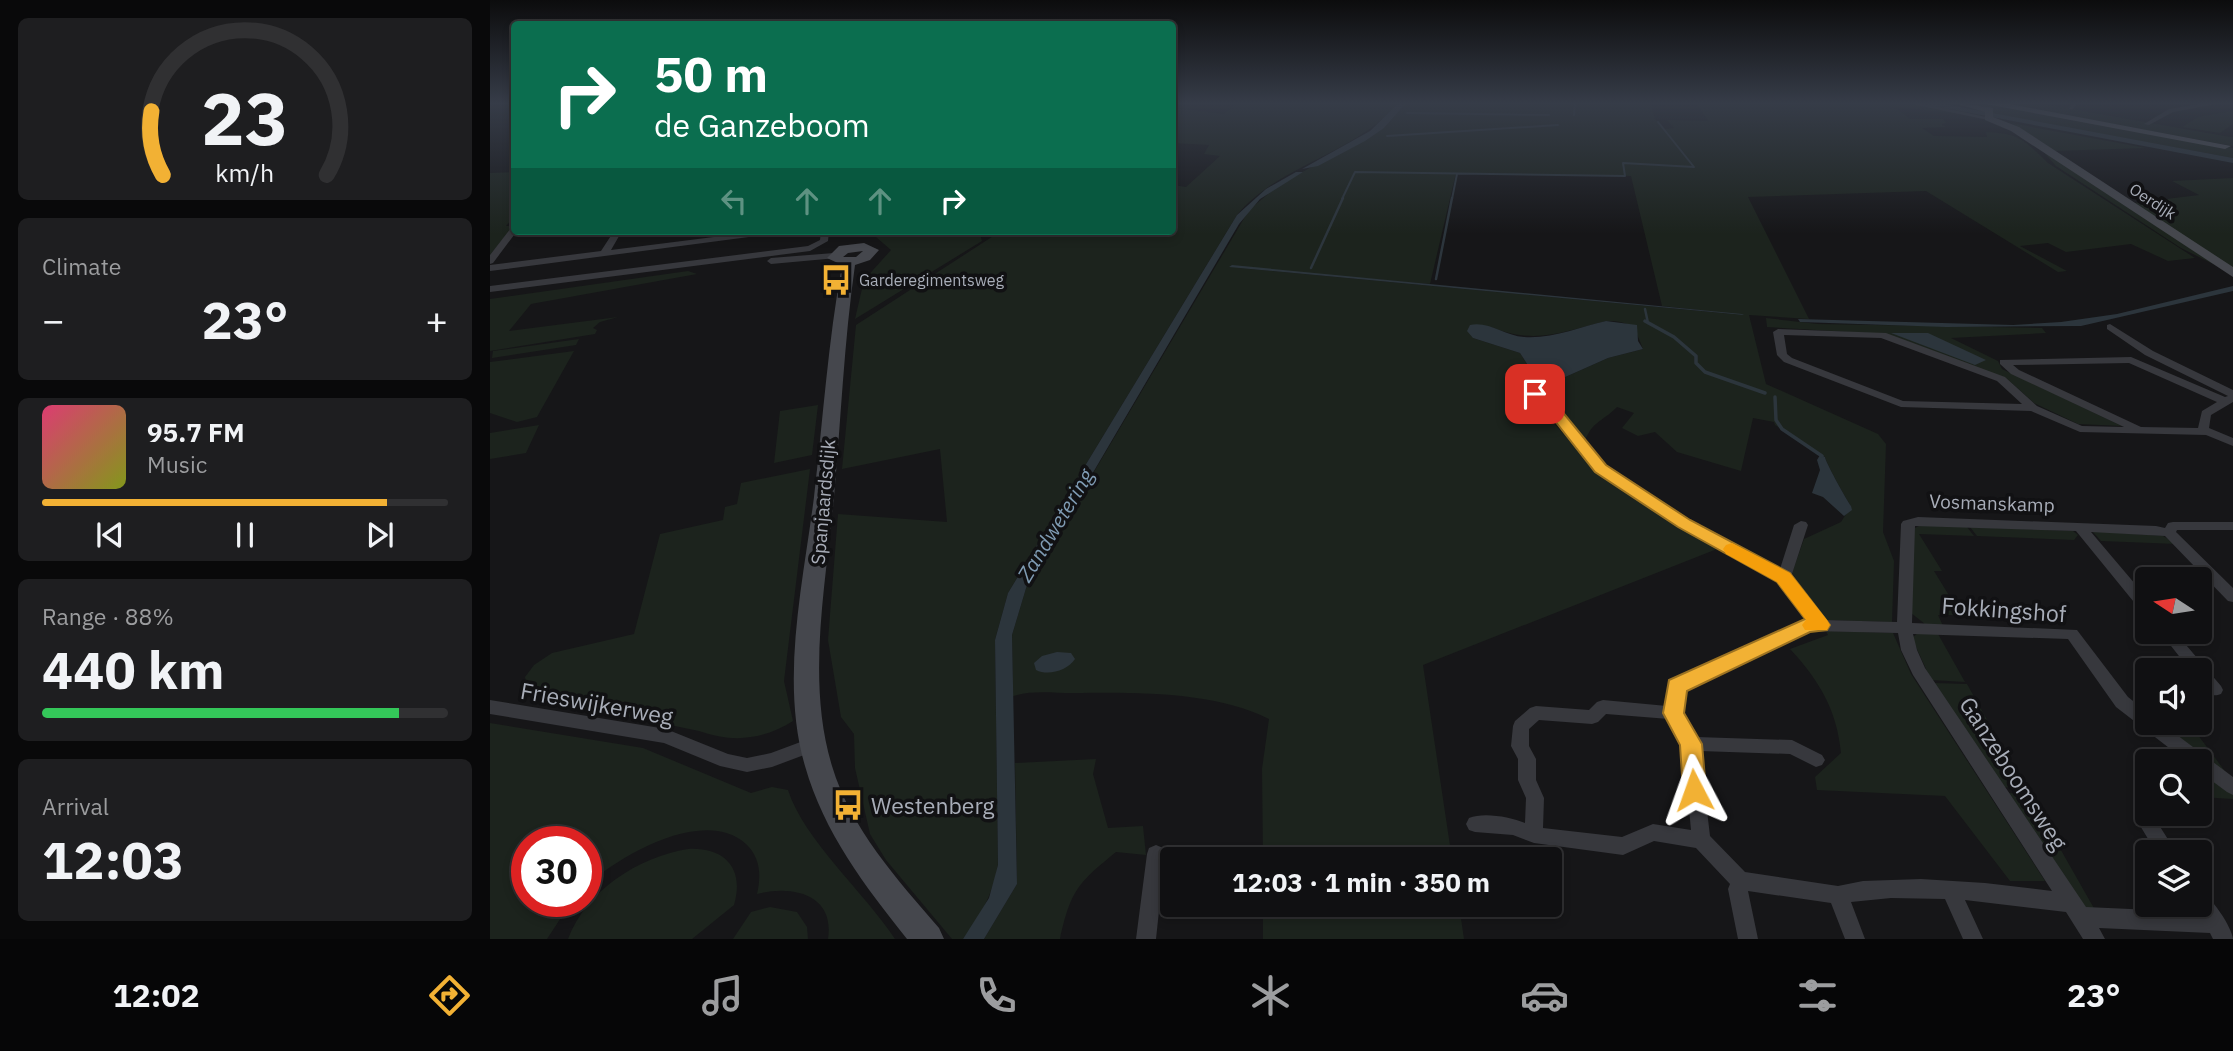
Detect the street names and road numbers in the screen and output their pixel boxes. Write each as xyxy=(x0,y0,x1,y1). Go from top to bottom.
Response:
street label: Oerdijk xyxy=(2126,179,2181,224)
street label: Spanjaardsdijk xyxy=(806,438,840,566)
street label: Vosmanskamp xyxy=(1929,489,2055,517)
street label: Fokkingshof xyxy=(1941,590,2067,628)
street label: Frieswijkerweg xyxy=(518,675,676,731)
street label: Ganzeboomsweg xyxy=(1953,691,2075,855)

